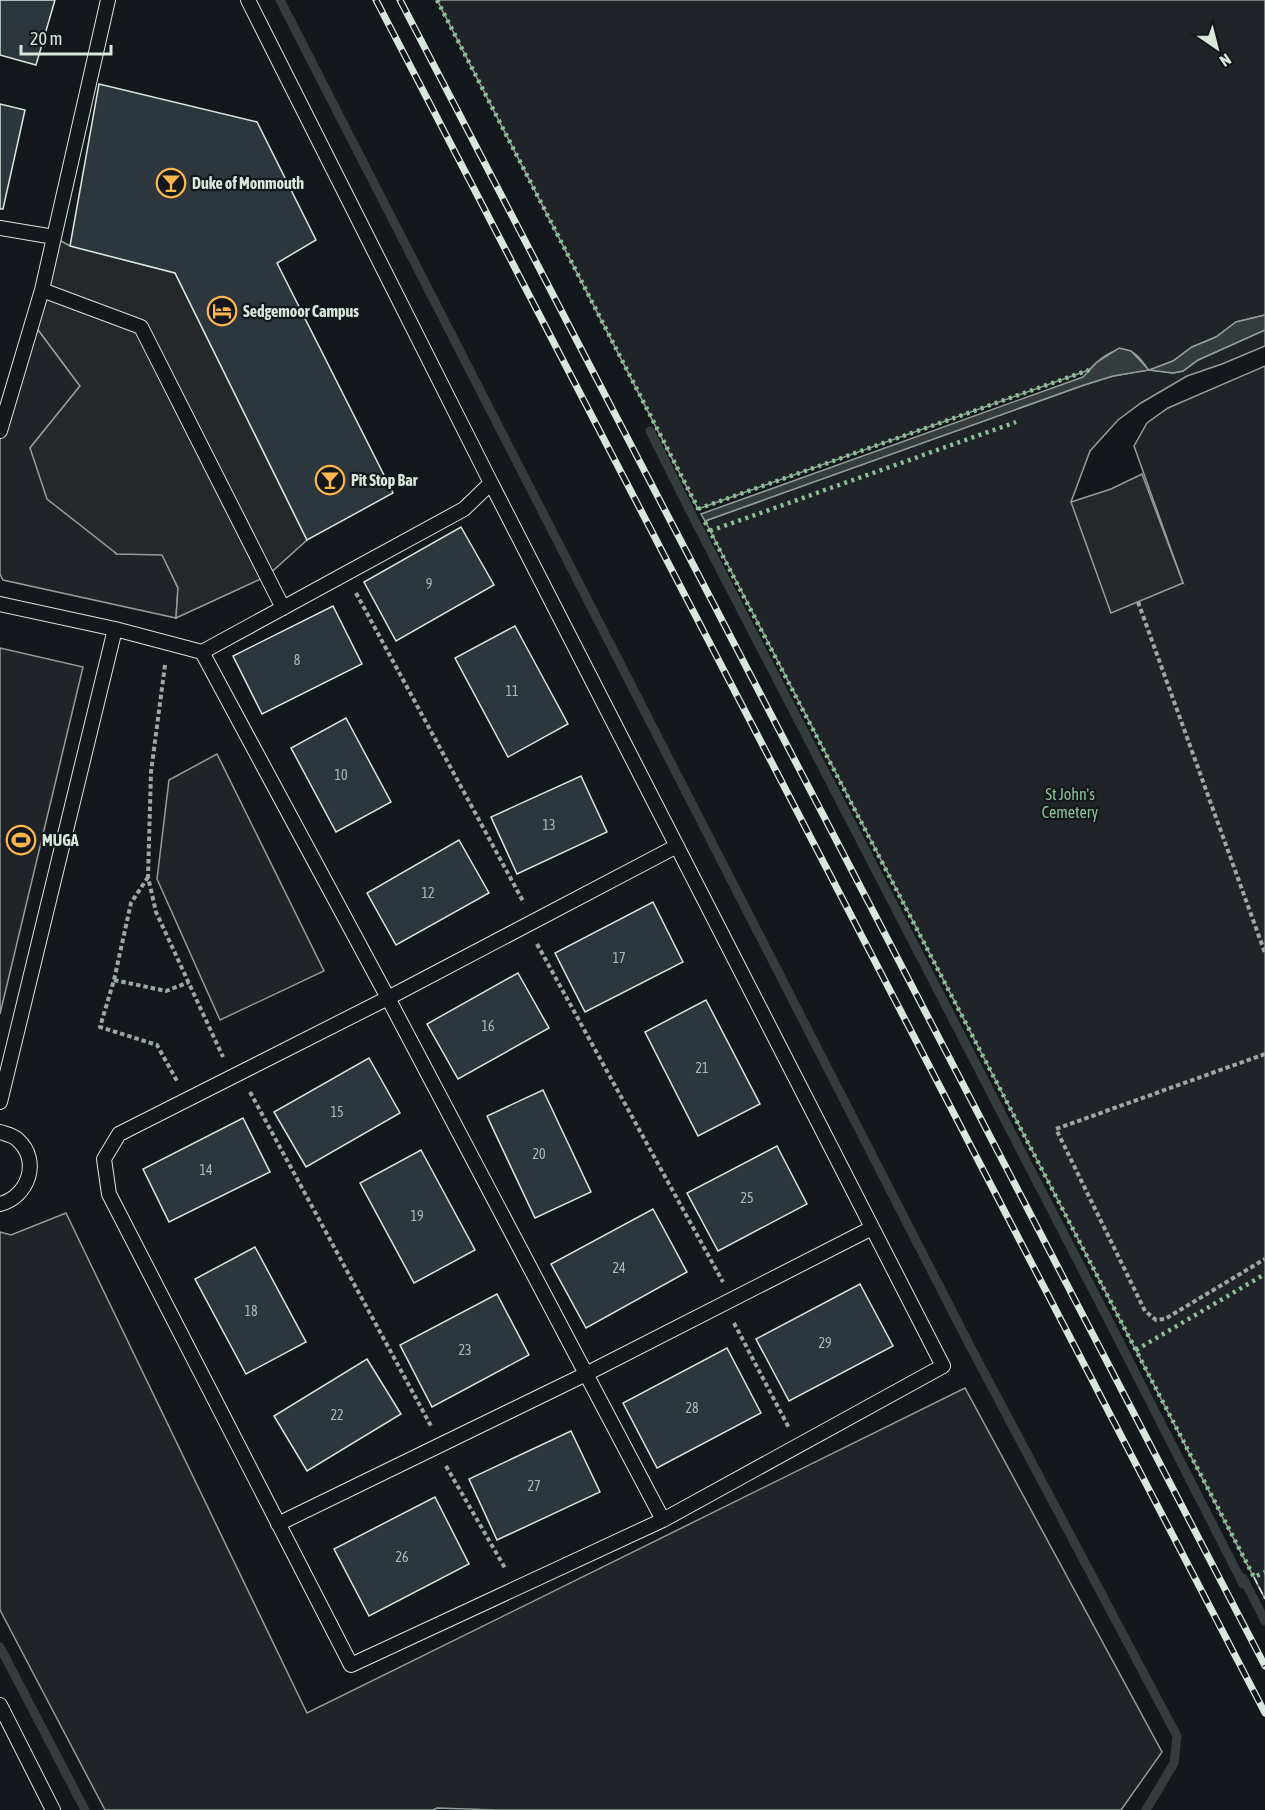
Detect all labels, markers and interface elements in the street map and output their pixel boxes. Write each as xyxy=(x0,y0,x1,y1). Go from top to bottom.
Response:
scale bar xyxy=(21,18,111,56)
north arrow xyxy=(1187,18,1247,78)
text: 20 m xyxy=(30,28,62,49)
text: N xyxy=(1217,50,1235,70)
bar icon: Duke of Monmouth xyxy=(155,167,187,199)
place label: Duke of Monmouth xyxy=(192,174,304,192)
hotel icon: Sedgemoor Campus xyxy=(206,295,238,327)
place label: Sedgemoor Campus xyxy=(243,302,359,320)
bar icon: Pit Stop Bar xyxy=(314,464,346,496)
place label: Pit Stop Bar xyxy=(351,471,418,489)
house number: 9 xyxy=(426,576,432,592)
house number: 8 xyxy=(294,652,301,668)
house number: 11 xyxy=(505,683,519,699)
house number: 10 xyxy=(334,767,348,783)
park label: St John's Cemetery xyxy=(1042,785,1099,822)
house number: 13 xyxy=(542,817,556,833)
sports icon: MUGA xyxy=(5,824,37,856)
place label: MUGA xyxy=(42,831,79,849)
house number: 12 xyxy=(421,885,435,901)
house number: 17 xyxy=(612,950,626,966)
house number: 16 xyxy=(481,1018,495,1034)
house number: 21 xyxy=(695,1060,709,1076)
house number: 15 xyxy=(330,1104,344,1120)
house number: 20 xyxy=(532,1146,546,1162)
house number: 14 xyxy=(199,1162,213,1178)
house number: 25 xyxy=(740,1190,754,1206)
house number: 19 xyxy=(410,1208,424,1224)
house number: 24 xyxy=(612,1260,626,1276)
house number: 18 xyxy=(244,1303,258,1319)
house number: 29 xyxy=(818,1335,832,1351)
house number: 23 xyxy=(458,1342,472,1358)
house number: 28 xyxy=(685,1400,699,1416)
house number: 22 xyxy=(330,1407,344,1423)
house number: 27 xyxy=(527,1478,541,1494)
house number: 26 xyxy=(395,1549,409,1565)

